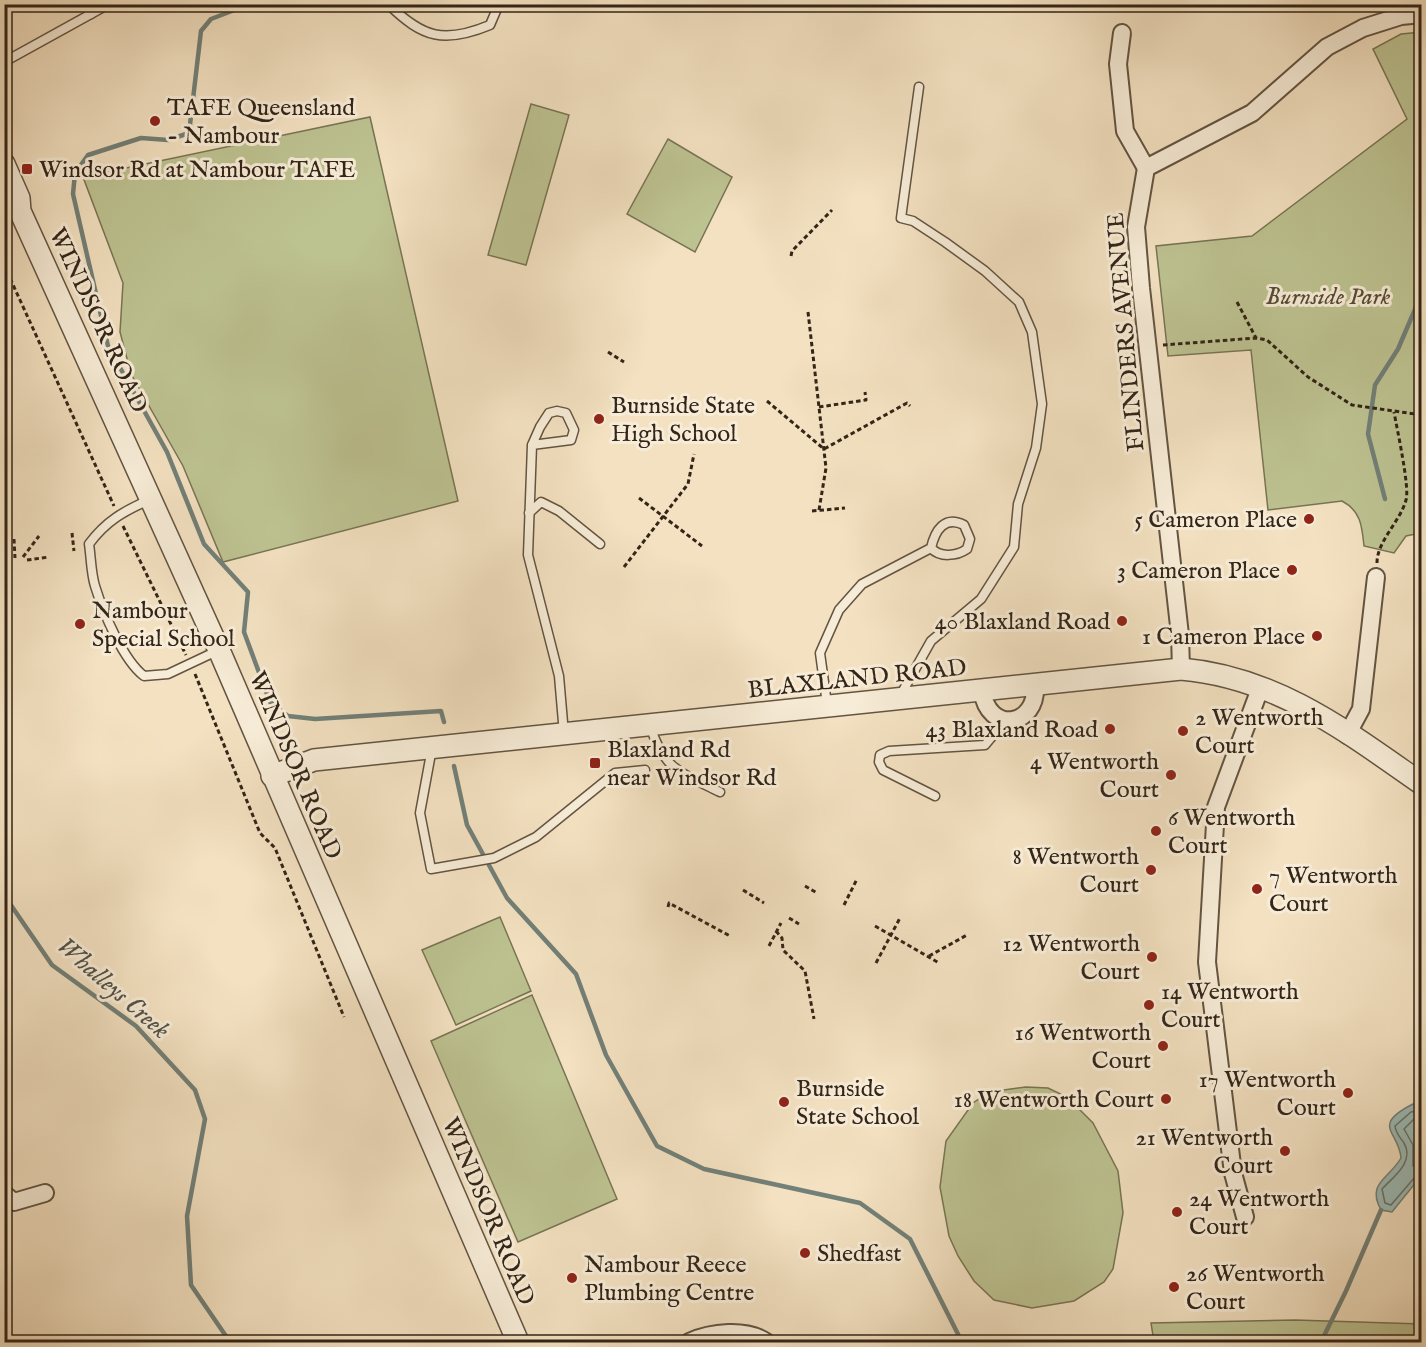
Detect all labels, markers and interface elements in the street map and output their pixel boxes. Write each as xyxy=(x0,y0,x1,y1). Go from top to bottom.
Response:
place label: TAFE Queensland - Nambour xyxy=(167,93,355,152)
marker: TAFE Queensland - Nambour xyxy=(148,114,162,128)
place label: Windsor Rd at Nambour TAFE xyxy=(39,155,355,186)
marker: Windsor Rd at Nambour TAFE xyxy=(20,162,34,176)
street label: FLINDERS AVENUE xyxy=(1101,211,1152,453)
street label: WINDSOR ROAD xyxy=(41,223,154,418)
park label: Burnside Park xyxy=(1266,282,1391,313)
place label: Burnside State High School xyxy=(611,391,755,450)
marker: Burnside State High School xyxy=(592,412,606,426)
place label: 5 Cameron Place xyxy=(1134,505,1297,536)
marker: 5 Cameron Place xyxy=(1302,512,1316,526)
place label: 3 Cameron Place xyxy=(1117,556,1280,587)
marker: 3 Cameron Place xyxy=(1285,563,1299,577)
place label: Nambour Special School xyxy=(92,596,235,655)
place label: 40 Blaxland Road xyxy=(935,607,1110,638)
marker: 40 Blaxland Road xyxy=(1115,614,1129,628)
marker: Nambour Special School xyxy=(73,617,87,631)
place label: 1 Cameron Place xyxy=(1142,622,1305,653)
marker: 1 Cameron Place xyxy=(1310,629,1324,643)
street label: BLAXLAND ROAD xyxy=(746,653,968,706)
street label: WINDSOR ROAD xyxy=(241,667,348,864)
place label: 2 Wentworth Court xyxy=(1195,703,1324,762)
place label: 43 Blaxland Road xyxy=(926,715,1098,746)
marker: 43 Blaxland Road xyxy=(1103,722,1117,736)
marker: 2 Wentworth Court xyxy=(1176,724,1190,738)
place label: Blaxland Rd near Windsor Rd xyxy=(607,735,777,794)
place label: 4 Wentworth Court xyxy=(1030,747,1159,806)
marker: Blaxland Rd near Windsor Rd xyxy=(588,756,602,770)
marker: 4 Wentworth Court xyxy=(1164,768,1178,782)
place label: 6 Wentworth Court xyxy=(1168,803,1296,862)
marker: 6 Wentworth Court xyxy=(1149,824,1163,838)
place label: 8 Wentworth Court xyxy=(1012,842,1139,901)
place label: 7 Wentworth Court xyxy=(1269,861,1398,920)
marker: 8 Wentworth Court xyxy=(1144,863,1158,877)
marker: 7 Wentworth Court xyxy=(1250,882,1264,896)
place label: 12 Wentworth Court xyxy=(1003,929,1140,988)
water label: Whalleys Creek xyxy=(49,930,177,1047)
marker: 12 Wentworth Court xyxy=(1145,950,1159,964)
place label: 14 Wentworth Court xyxy=(1161,977,1299,1036)
marker: 14 Wentworth Court xyxy=(1142,998,1156,1012)
place label: 16 Wentworth Court xyxy=(1015,1018,1151,1077)
marker: 16 Wentworth Court xyxy=(1156,1039,1170,1053)
place label: 17 Wentworth Court xyxy=(1199,1065,1336,1124)
place label: Burnside State School xyxy=(796,1074,919,1133)
place label: 18 Wentworth Court xyxy=(954,1085,1154,1116)
marker: 17 Wentworth Court xyxy=(1341,1086,1355,1100)
marker: 18 Wentworth Court xyxy=(1159,1092,1173,1106)
marker: Burnside State School xyxy=(777,1095,791,1109)
street label: WINDSOR ROAD xyxy=(434,1113,541,1310)
place label: 21 Wentworth Court xyxy=(1136,1123,1273,1182)
marker: 21 Wentworth Court xyxy=(1278,1144,1292,1158)
place label: 24 Wentworth Court xyxy=(1189,1184,1329,1243)
marker: 24 Wentworth Court xyxy=(1170,1205,1184,1219)
place label: Shedfast xyxy=(817,1239,902,1270)
marker: Shedfast xyxy=(798,1246,812,1260)
place label: Nambour Reece Plumbing Centre xyxy=(584,1250,754,1309)
place label: 26 Wentworth Court xyxy=(1186,1259,1325,1318)
marker: Nambour Reece Plumbing Centre xyxy=(565,1271,579,1285)
marker: 26 Wentworth Court xyxy=(1167,1280,1181,1294)

